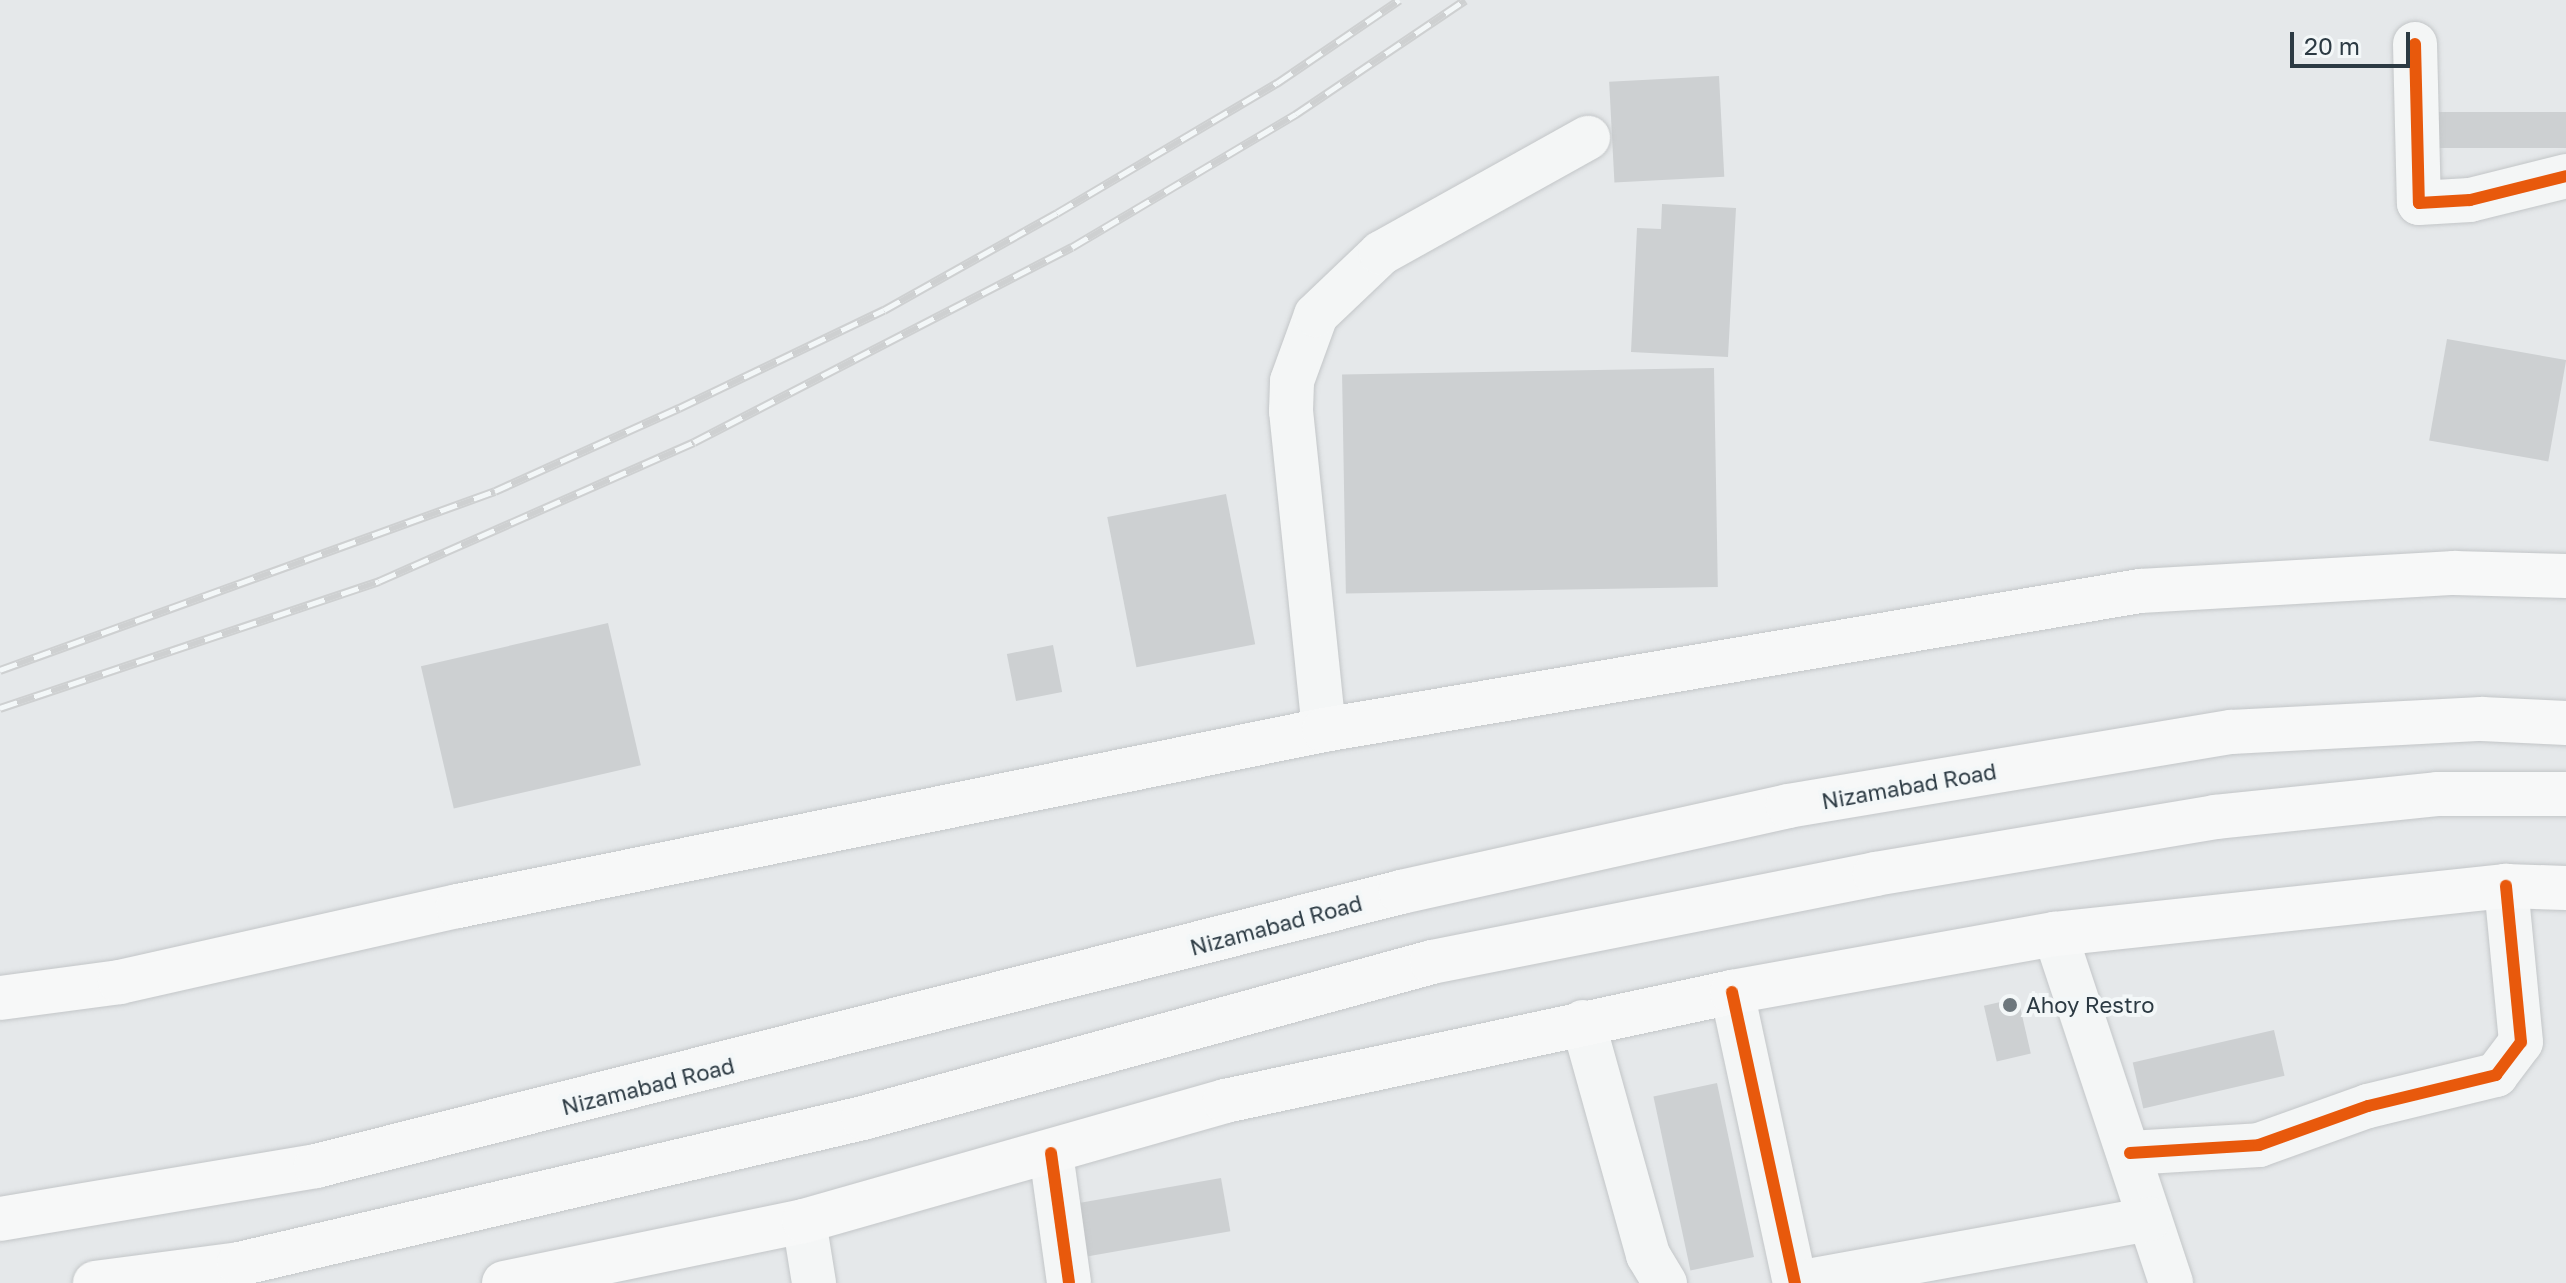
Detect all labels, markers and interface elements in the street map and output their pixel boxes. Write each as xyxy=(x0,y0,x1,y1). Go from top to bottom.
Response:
scale bar xyxy=(2294,16,2414,66)
text: 20 m xyxy=(2304,31,2360,60)
street label: Nizamabad Road xyxy=(1820,758,1998,814)
street label: Nizamabad Road xyxy=(1187,889,1365,961)
place label: Ahoy Restro xyxy=(2026,992,2154,1018)
marker: Ahoy Restro xyxy=(2001,996,2019,1014)
street label: Nizamabad Road xyxy=(559,1052,737,1120)

